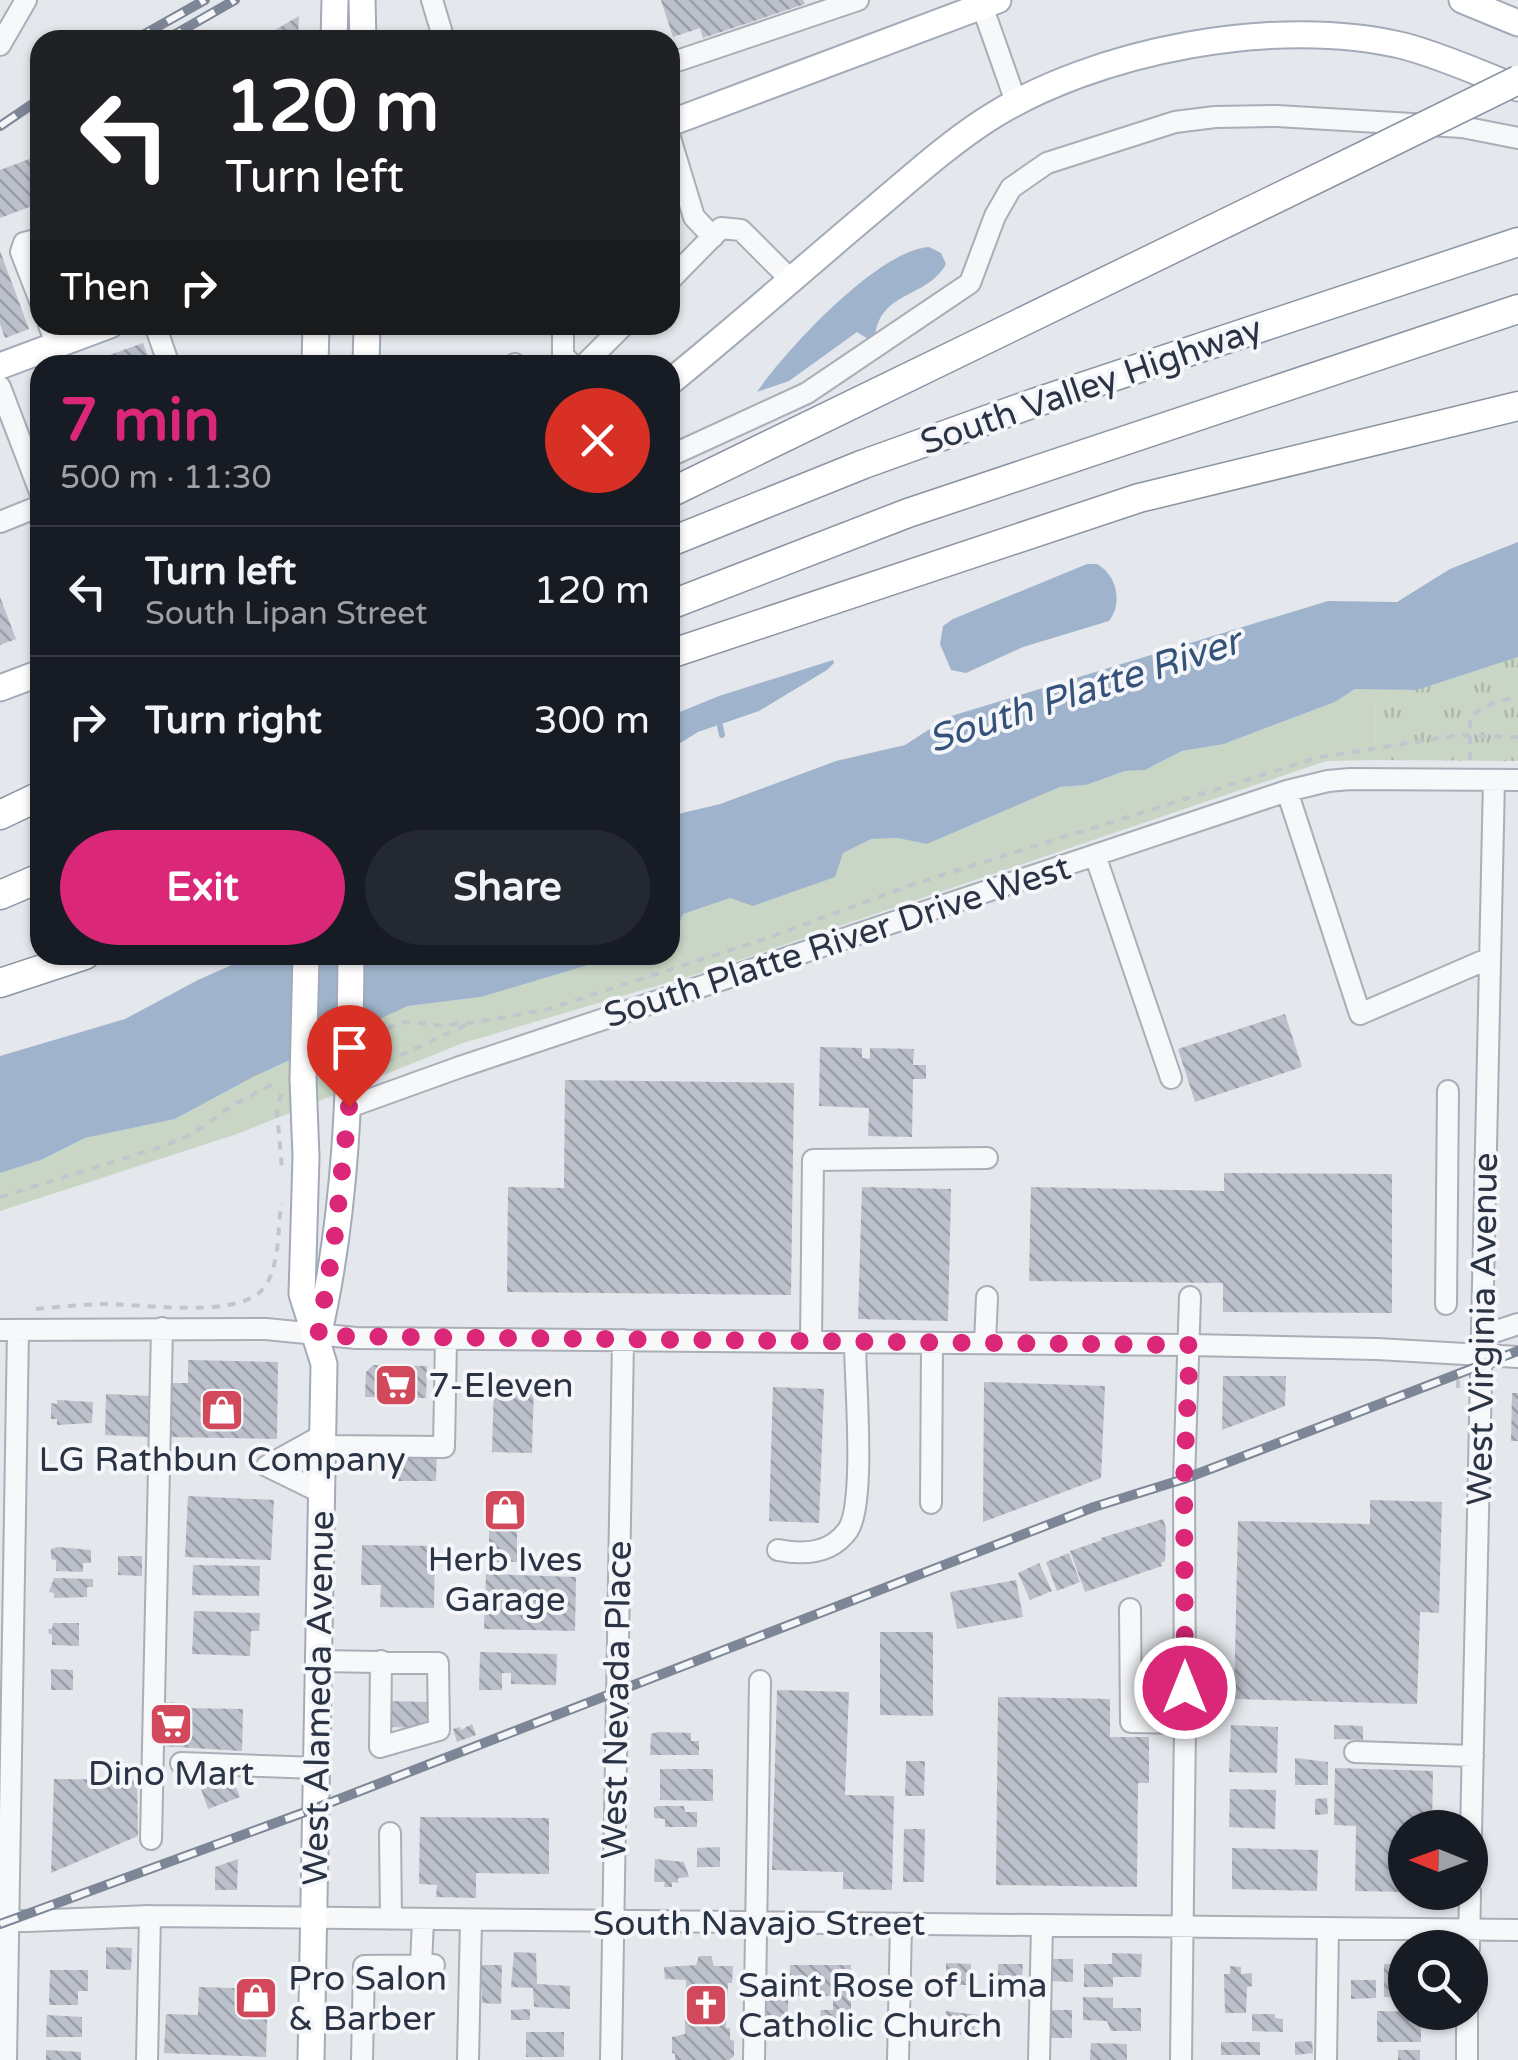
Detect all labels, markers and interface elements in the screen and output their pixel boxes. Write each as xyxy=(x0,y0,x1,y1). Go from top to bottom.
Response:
text: 120 m xyxy=(225,66,439,150)
icon: left xyxy=(60,70,190,200)
text: Turn left xyxy=(225,151,404,205)
icon: right xyxy=(171,260,226,315)
text: Then xyxy=(60,265,151,311)
street label: South Valley Highway xyxy=(915,308,1268,464)
text: 7 min xyxy=(60,385,220,457)
button: close xyxy=(545,388,650,493)
text: 500 m · 11:30 xyxy=(60,459,272,497)
text: Turn left xyxy=(145,549,296,595)
icon: left xyxy=(60,564,115,619)
text: 120 m xyxy=(534,568,650,614)
text: South Lipan Street xyxy=(145,595,428,633)
water label: South Platte River xyxy=(922,617,1250,763)
icon: right xyxy=(60,694,115,749)
text: Turn right xyxy=(145,698,322,744)
text: 300 m xyxy=(534,698,650,744)
button: Exit xyxy=(60,830,345,945)
button: Share xyxy=(365,830,650,945)
street label: South Platte River Drive West xyxy=(599,847,1076,1037)
pin xyxy=(307,1005,392,1108)
icon: arrive xyxy=(322,1020,377,1075)
street label: West Virginia Avenue xyxy=(1459,1152,1507,1506)
supermarket icon: 7-Eleven xyxy=(373,1362,419,1408)
place label: 7-Eleven xyxy=(428,1365,574,1407)
shop icon: LG Rathbun Company xyxy=(199,1387,245,1433)
place label: LG Rathbun Company xyxy=(38,1439,406,1481)
shop icon: Herb Ives Garage xyxy=(482,1487,528,1533)
street label: West Alameda Avenue xyxy=(295,1510,343,1886)
place label: Herb Ives Garage xyxy=(428,1539,582,1621)
street label: West Nevada Place xyxy=(593,1540,641,1860)
position arrow xyxy=(1133,1636,1237,1740)
supermarket icon: Dino Mart xyxy=(148,1701,194,1747)
place label: Dino Mart xyxy=(88,1753,254,1795)
north arrow xyxy=(1388,1810,1488,1910)
map controls xyxy=(1388,1810,1488,2030)
street label: South Navajo Street xyxy=(593,1903,925,1945)
button: search xyxy=(1388,1930,1488,2030)
place label: Pro Salon & Barber xyxy=(288,1958,447,2040)
place label: Saint Rose of Lima Catholic Church xyxy=(738,1965,1047,2047)
shop icon: Pro Salon & Barber xyxy=(233,1975,279,2021)
church icon: Saint Rose of Lima Catholic Church xyxy=(683,1982,729,2028)

